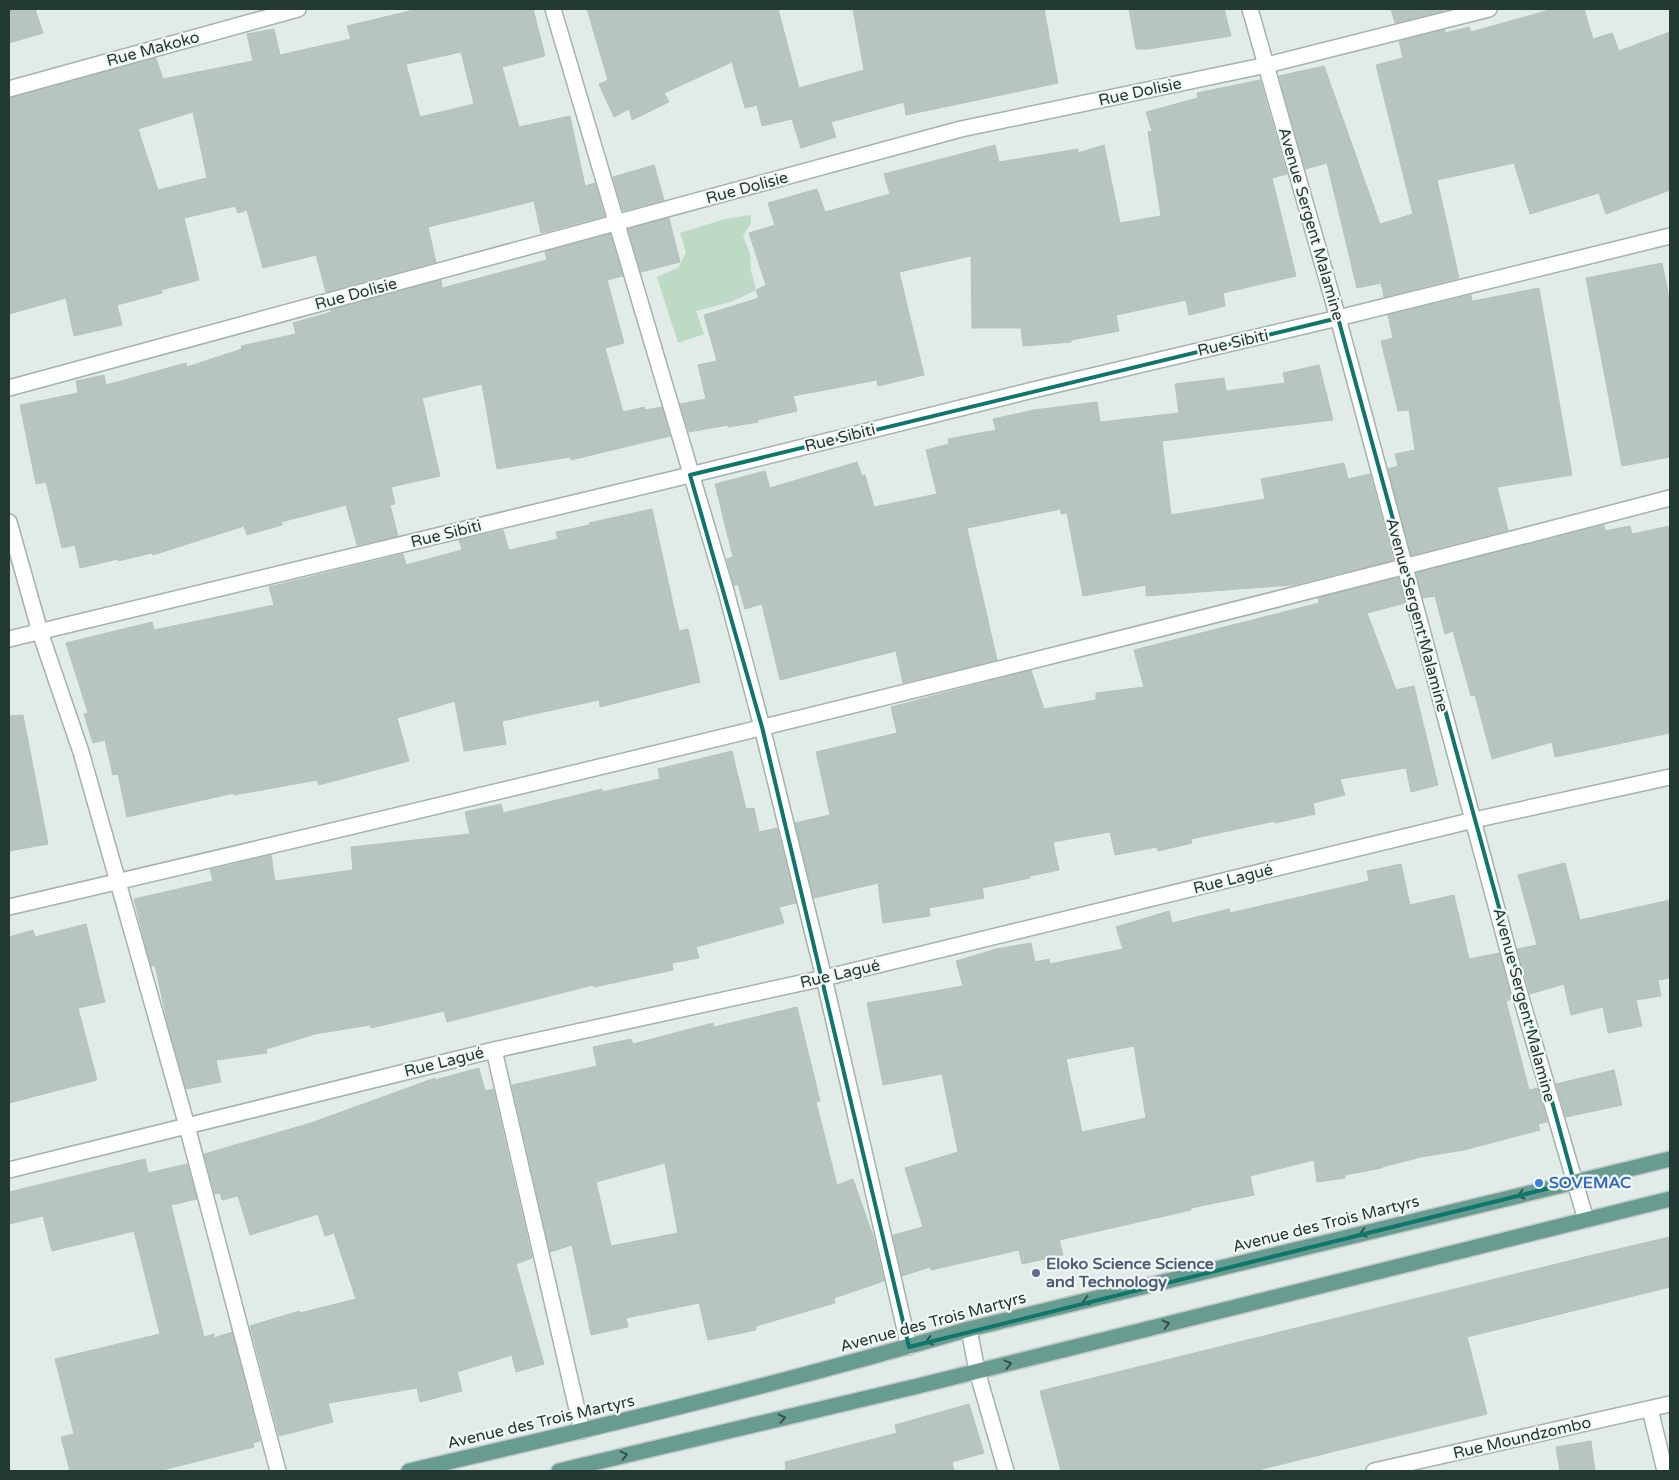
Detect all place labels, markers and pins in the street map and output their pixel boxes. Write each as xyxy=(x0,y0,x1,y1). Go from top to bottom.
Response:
place label: SOVEMAC xyxy=(1549,1173,1631,1193)
marker: SOVEMAC xyxy=(1533,1177,1545,1189)
place label: Eloko Science Science and Technology xyxy=(1046,1254,1214,1292)
marker: Eloko Science Science and Technology xyxy=(1030,1267,1042,1279)

